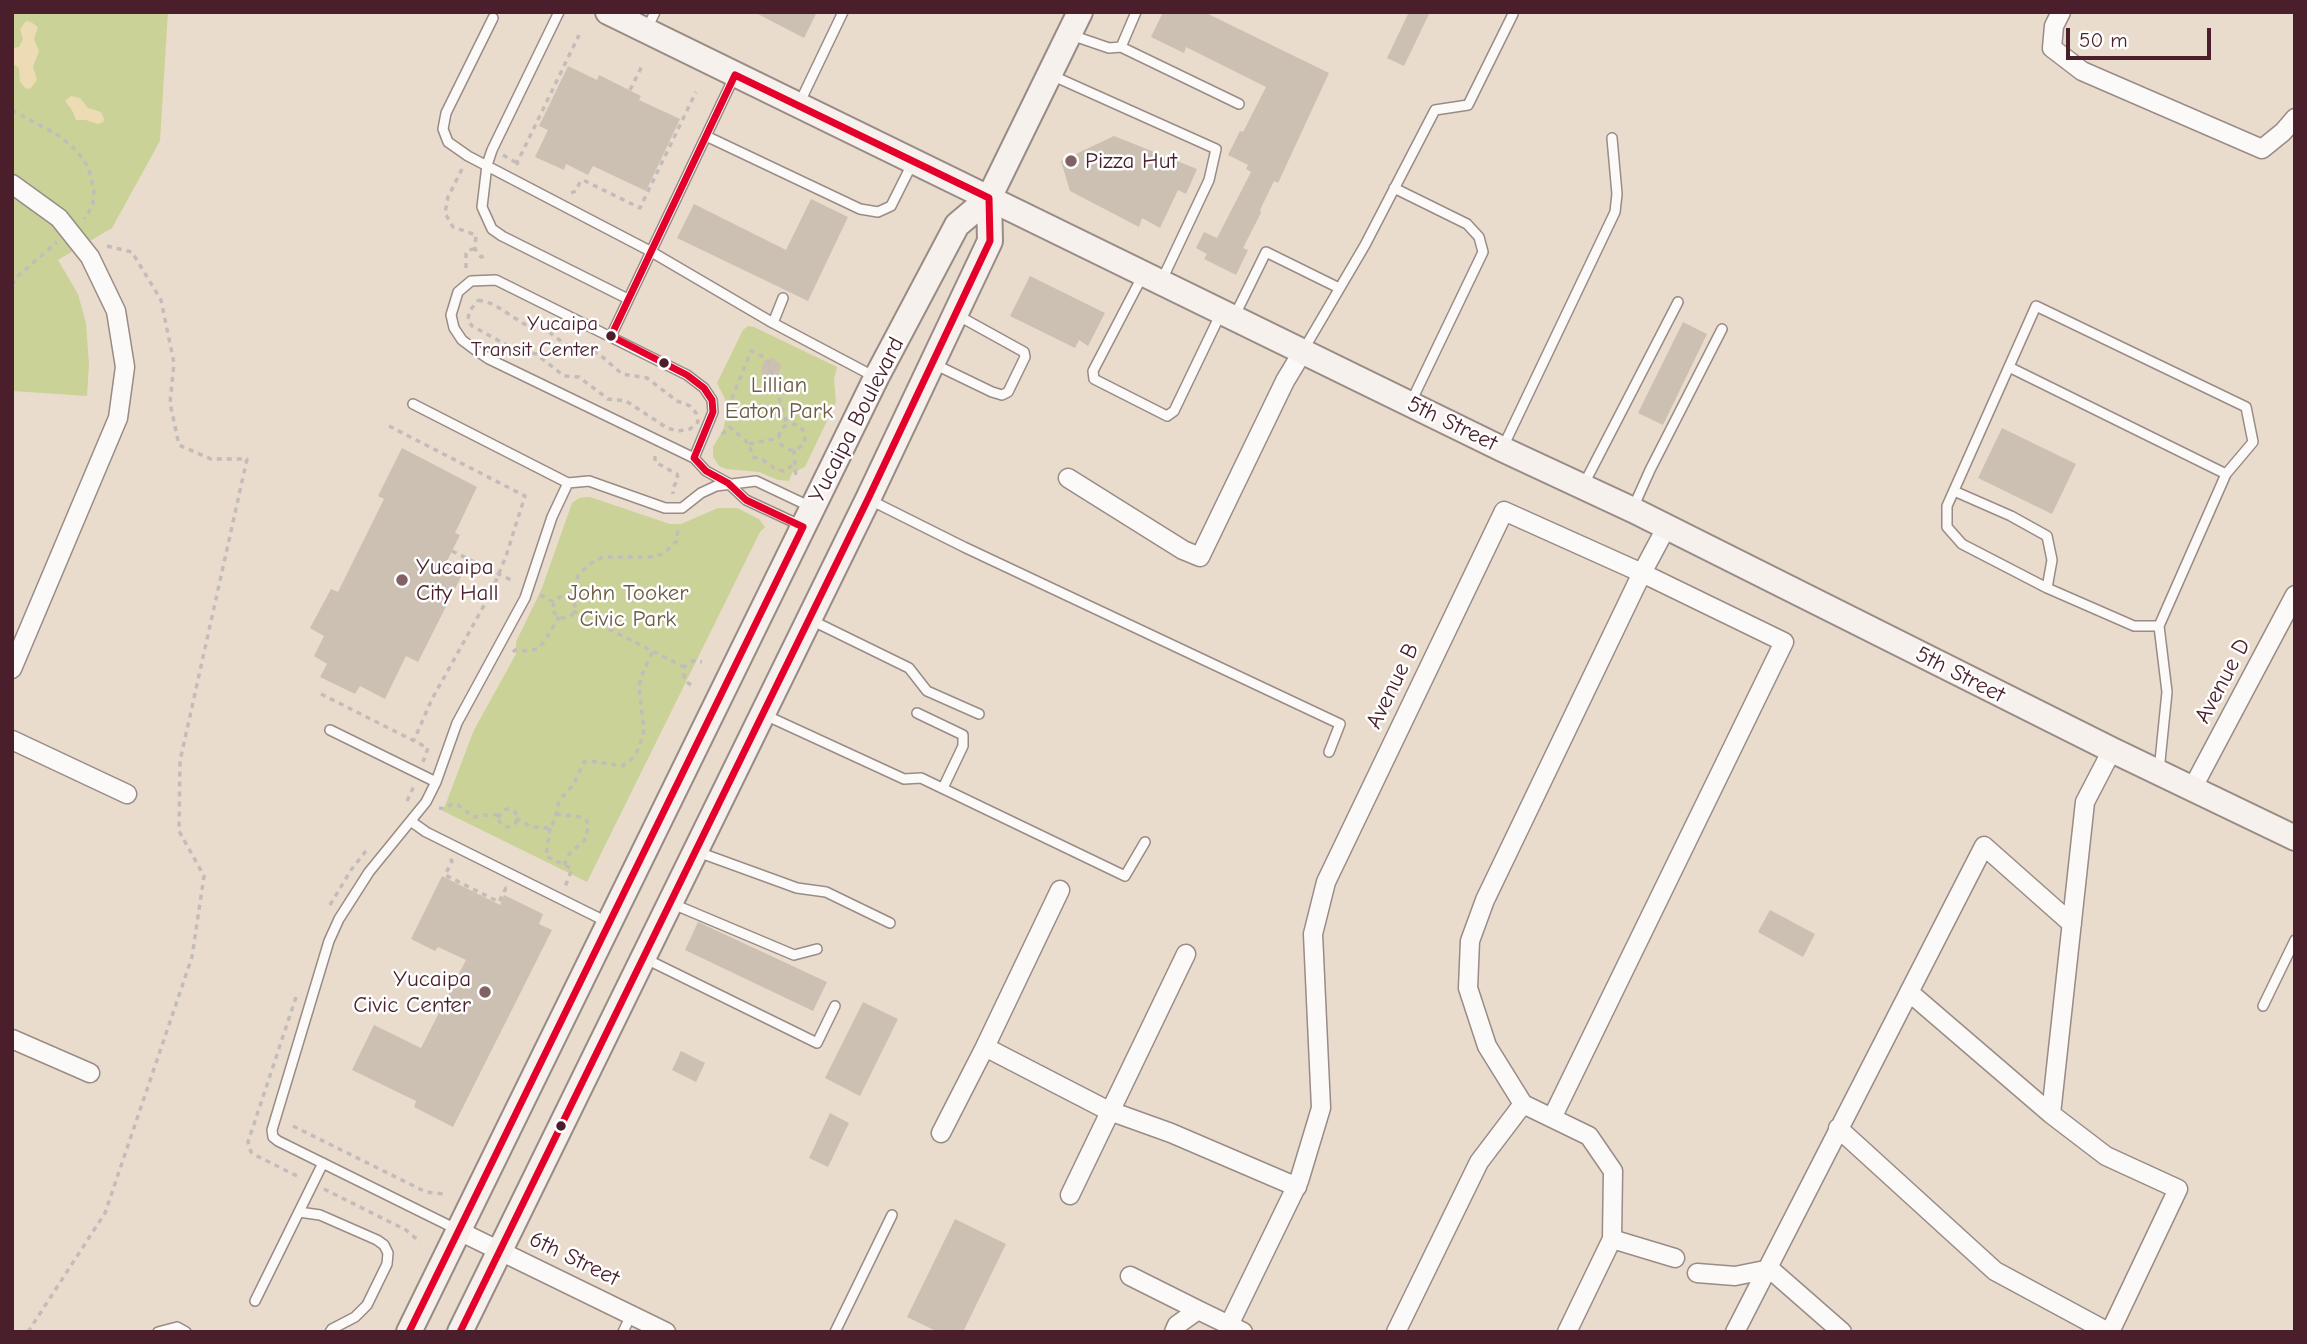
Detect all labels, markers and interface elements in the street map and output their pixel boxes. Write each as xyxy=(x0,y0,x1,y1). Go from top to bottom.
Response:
scale bar xyxy=(2069,14,2214,58)
text: 50 m xyxy=(2079,28,2128,52)
place label: Pizza Hut xyxy=(1085,147,1177,175)
marker: Pizza Hut xyxy=(1063,153,1079,169)
place label: Yucaipa Transit Center xyxy=(471,311,598,361)
marker: Yucaipa Transit Center xyxy=(604,329,618,343)
street label: Yucaipa Boulevard xyxy=(803,333,911,507)
unlabelled marker xyxy=(657,356,671,370)
park label: Lillian Eaton Park xyxy=(725,371,833,425)
street label: 5th Street xyxy=(1403,390,1501,458)
place label: Yucaipa City Hall xyxy=(416,553,498,607)
marker: Yucaipa City Hall xyxy=(394,572,410,588)
park label: John Tooker Civic Park xyxy=(568,579,688,633)
street label: Avenue D xyxy=(2189,634,2257,728)
street label: Avenue B xyxy=(1360,639,1426,733)
street label: 5th Street xyxy=(1911,641,2009,709)
place label: Yucaipa Civic Center xyxy=(353,965,471,1019)
marker: Yucaipa Civic Center xyxy=(477,984,493,1000)
unlabelled marker xyxy=(554,1119,568,1133)
street label: 6th Street xyxy=(525,1225,623,1293)

